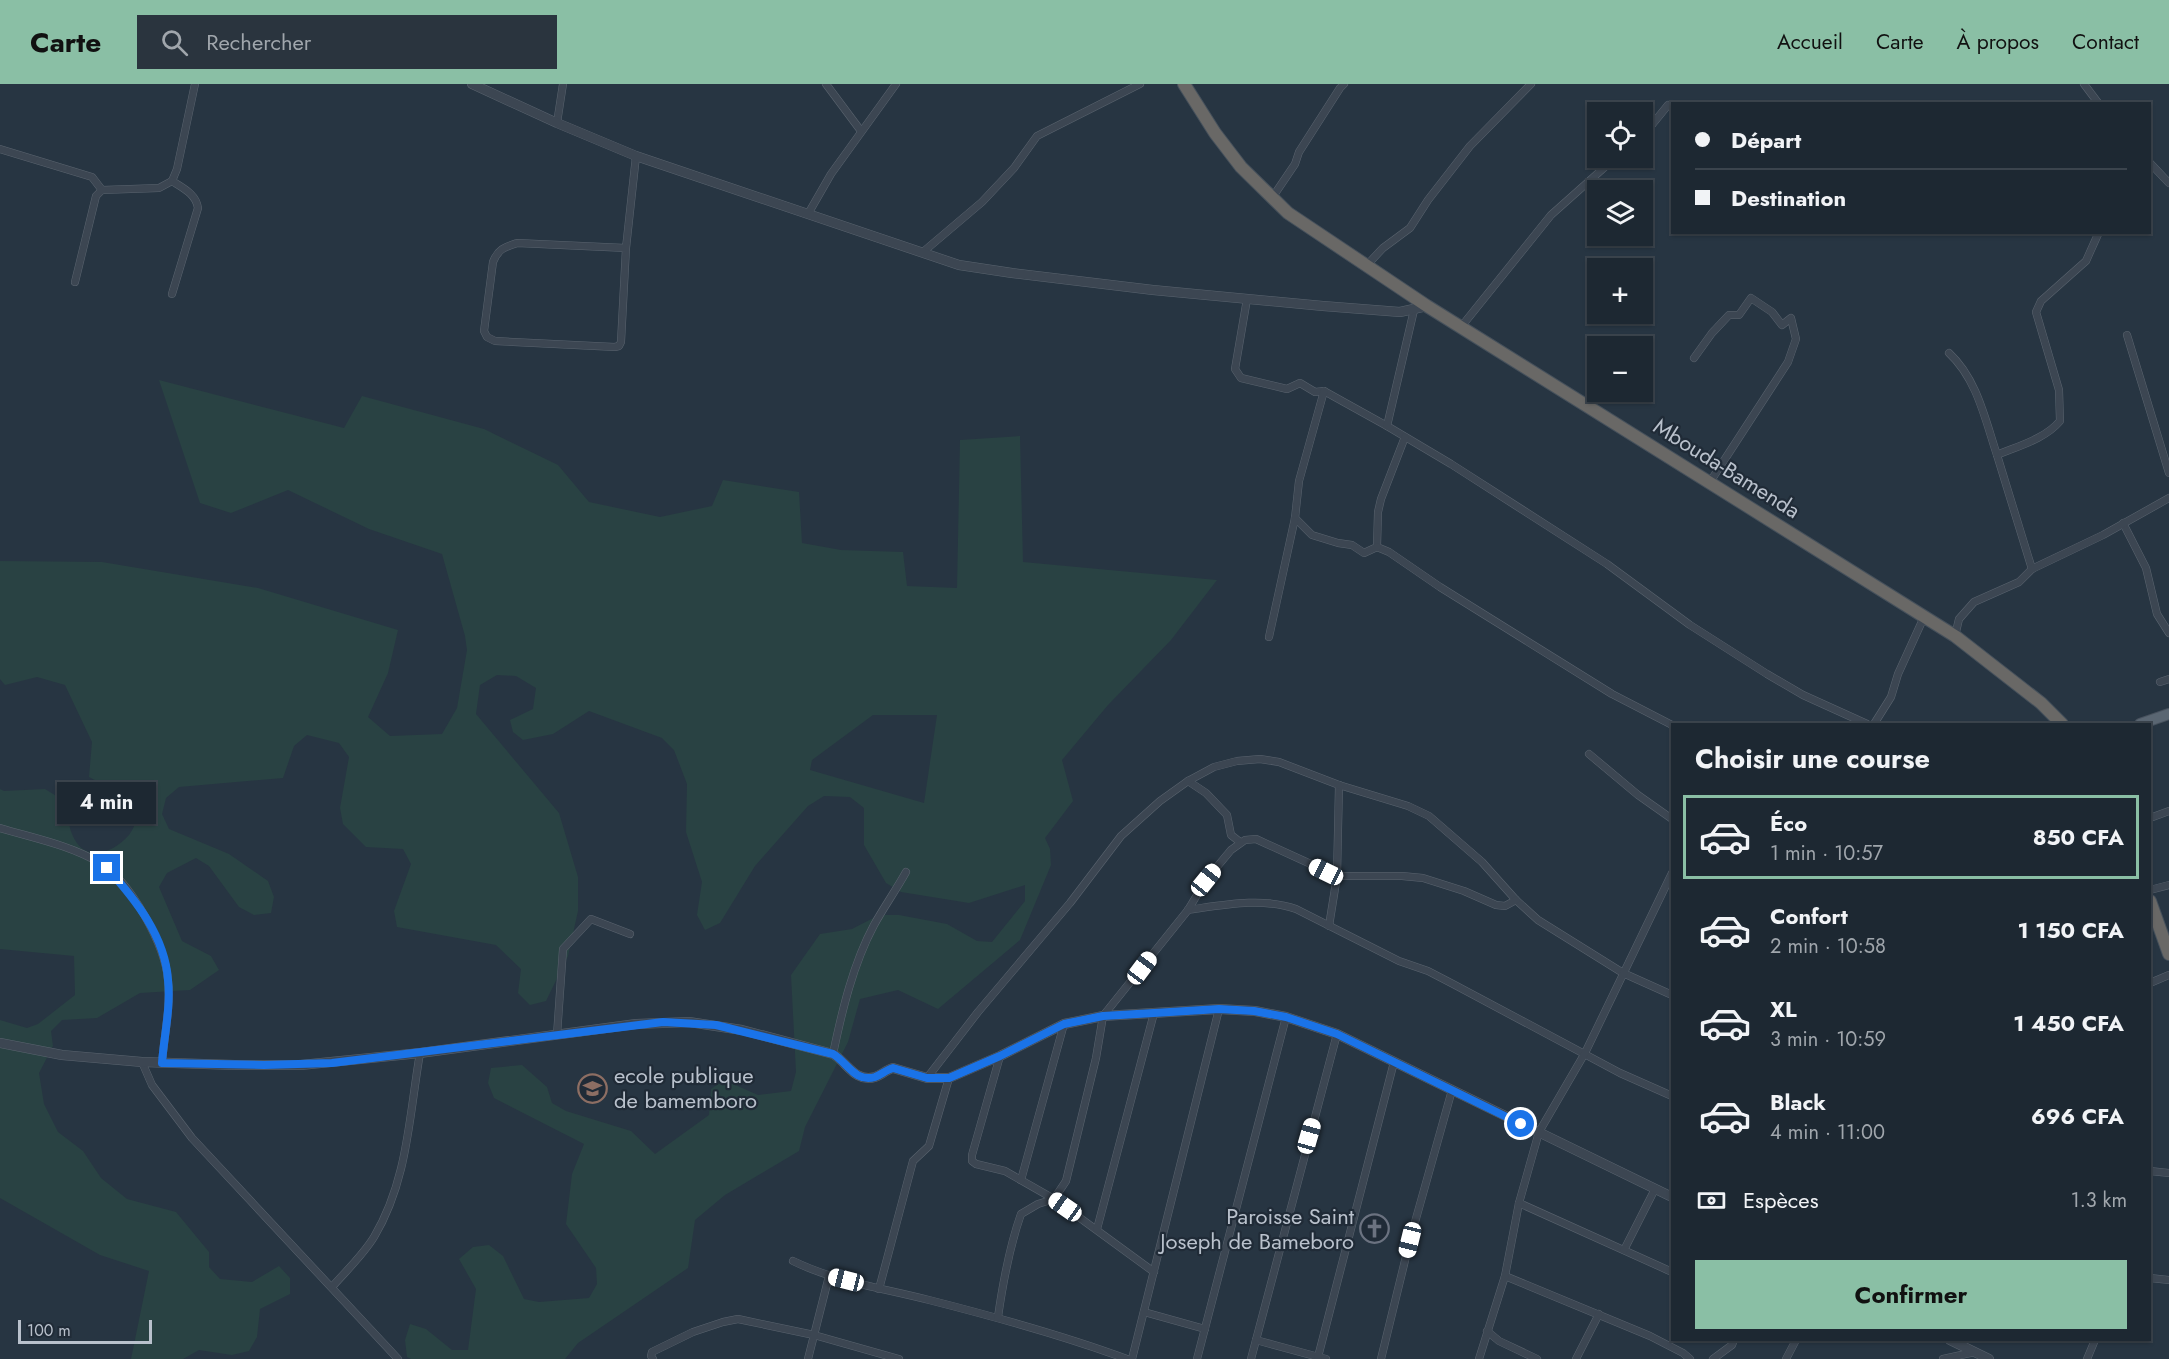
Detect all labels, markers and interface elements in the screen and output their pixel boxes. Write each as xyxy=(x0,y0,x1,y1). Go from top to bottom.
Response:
search box xyxy=(137,15,557,69)
text: Carte xyxy=(30,22,101,63)
icon: search xyxy=(158,26,191,59)
text: Rechercher xyxy=(206,26,311,58)
text: Accueil xyxy=(1777,27,1843,57)
text: Carte xyxy=(1876,27,1924,57)
text: À propos xyxy=(1957,27,2039,57)
text: Contact xyxy=(2072,27,2139,57)
map controls xyxy=(1587,102,1653,402)
button: locate xyxy=(1587,102,1653,168)
text: Départ xyxy=(1731,124,1801,156)
button: layers xyxy=(1587,180,1653,246)
text: Destination xyxy=(1731,182,1846,214)
button: + xyxy=(1587,258,1653,324)
button: − xyxy=(1587,336,1653,402)
street label: Mbouda-Bamenda xyxy=(1647,410,1807,526)
text: Choisir une course xyxy=(1695,739,1930,778)
callout: 4 min xyxy=(57,781,156,823)
text: 4 min xyxy=(80,788,133,817)
text: Éco xyxy=(1770,807,1807,839)
icon: car xyxy=(1698,810,1752,864)
text: 850 CFA xyxy=(2033,821,2124,853)
text: 1 min · 10:57 xyxy=(1770,839,1883,868)
route end xyxy=(93,854,120,881)
car xyxy=(1306,856,1346,888)
car xyxy=(1188,860,1224,900)
text: Confort xyxy=(1770,900,1848,932)
icon: car xyxy=(1698,903,1752,957)
text: 1 150 CFA xyxy=(2017,914,2124,946)
text: 2 min · 10:58 xyxy=(1770,932,1886,961)
car xyxy=(1124,948,1160,988)
text: XL xyxy=(1770,993,1797,1025)
icon: car xyxy=(1698,996,1752,1050)
text: 1 450 CFA xyxy=(2013,1007,2124,1039)
text: 3 min · 10:59 xyxy=(1770,1025,1886,1054)
place label: ecole publique de bamemboro xyxy=(614,1059,757,1116)
school or university icon: ecole publique de bamemboro xyxy=(577,1072,609,1104)
text: Black xyxy=(1770,1086,1826,1118)
icon: car xyxy=(1698,1089,1752,1143)
text: 696 CFA xyxy=(2031,1100,2124,1132)
route start xyxy=(1507,1110,1534,1137)
car xyxy=(1295,1116,1323,1156)
text: 4 min · 11:00 xyxy=(1770,1118,1885,1147)
icon: cash xyxy=(1695,1184,1728,1217)
text: Espèces xyxy=(1743,1184,1819,1216)
text: 1.3 km xyxy=(2071,1186,2127,1215)
car xyxy=(1045,1189,1085,1225)
place label: Paroisse Saint Joseph de Bameboro xyxy=(1157,1200,1355,1257)
church icon: Paroisse Saint Joseph de Bameboro xyxy=(1359,1213,1391,1245)
car xyxy=(1397,1220,1423,1260)
button: Confirmer xyxy=(1695,1260,2127,1329)
car xyxy=(826,1267,866,1293)
scale bar xyxy=(18,1317,152,1344)
text: 100 m xyxy=(27,1319,71,1342)

